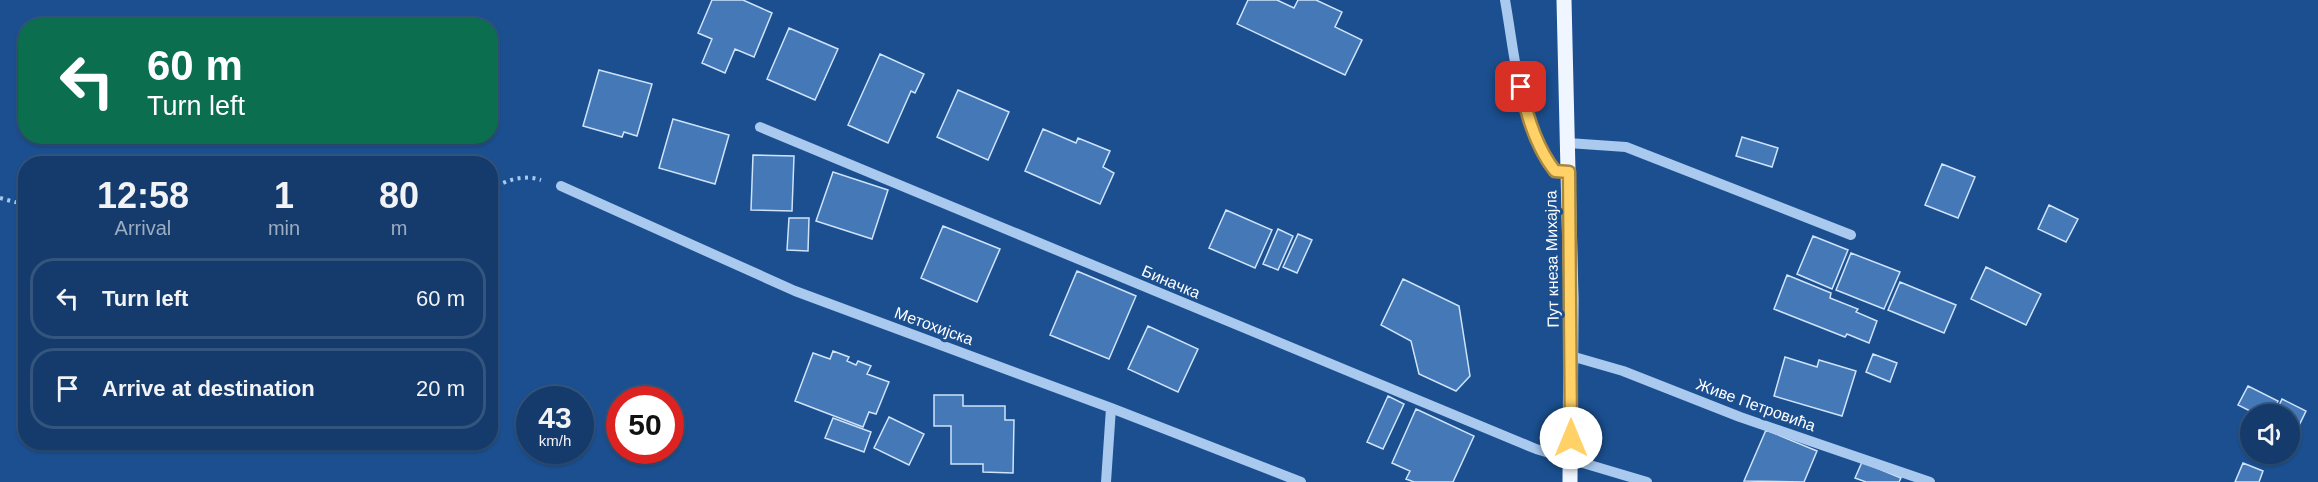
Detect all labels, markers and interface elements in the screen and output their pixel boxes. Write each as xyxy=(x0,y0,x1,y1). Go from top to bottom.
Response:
icon: left xyxy=(48,42,126,120)
text: 60 m xyxy=(147,42,243,89)
pin xyxy=(1495,61,1546,112)
icon: arrive xyxy=(1504,70,1537,103)
text: Turn left xyxy=(147,91,245,121)
text: 12:58 xyxy=(97,175,189,216)
text: 1 xyxy=(274,175,294,216)
text: 80 xyxy=(379,175,419,216)
street label: Пут кнеза Михајла xyxy=(1542,190,1562,328)
text: Arrival xyxy=(115,217,171,239)
text: min xyxy=(268,217,300,239)
text: m xyxy=(391,217,407,239)
street label: Биначка xyxy=(1139,262,1203,302)
icon: left xyxy=(51,282,84,315)
text: Turn left xyxy=(102,286,188,311)
text: 60 m xyxy=(416,286,465,311)
street label: Метохијска xyxy=(892,304,976,348)
icon: arrive xyxy=(51,372,84,405)
text: Arrive at destination xyxy=(102,376,315,401)
text: 20 m xyxy=(416,376,465,401)
street label: Живе Петровића xyxy=(1694,376,1818,434)
speed limit sign: 50 xyxy=(606,386,684,464)
text: 43 xyxy=(538,401,572,434)
map controls xyxy=(2240,404,2300,464)
button: sound xyxy=(2240,404,2300,464)
position arrow xyxy=(1539,406,1603,470)
text: km/h xyxy=(539,432,571,449)

